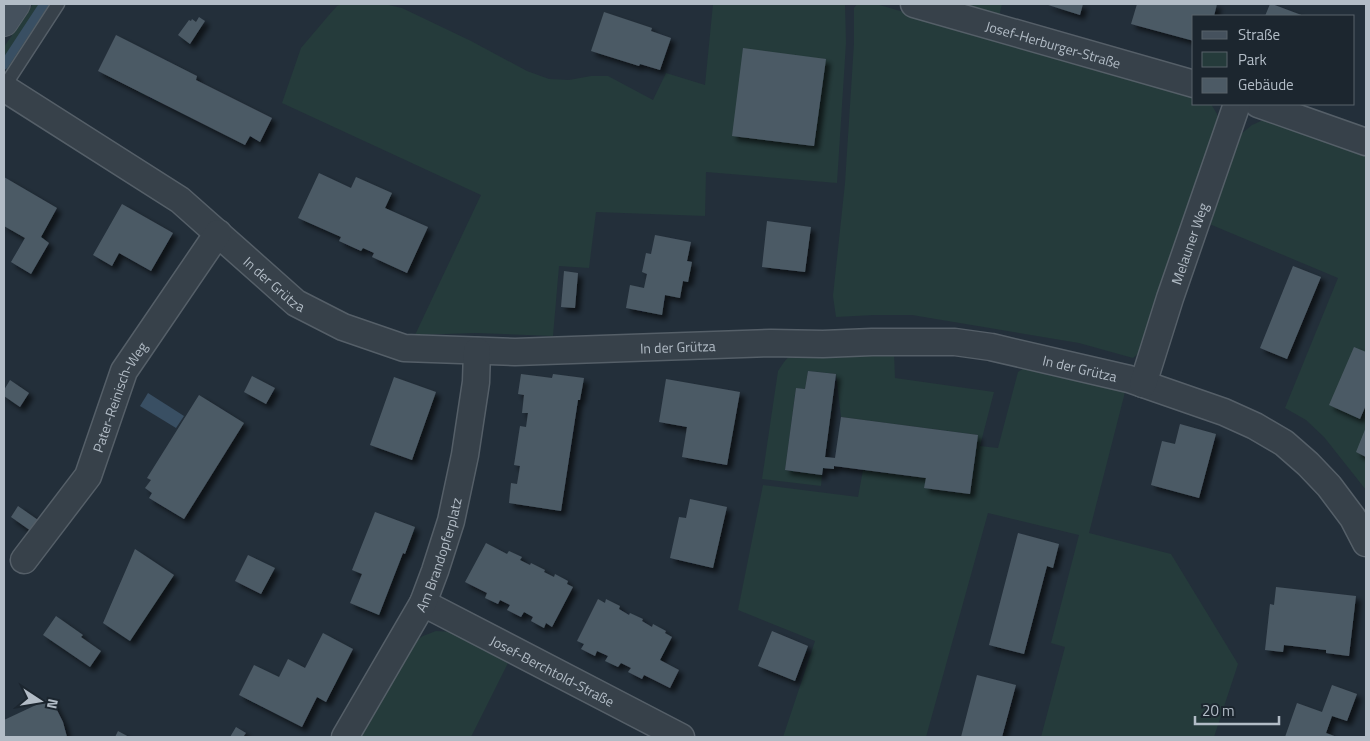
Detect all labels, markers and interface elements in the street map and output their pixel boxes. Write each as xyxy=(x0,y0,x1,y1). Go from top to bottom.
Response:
street label: Josef-Herburger-Straße xyxy=(983,15,1123,73)
legend xyxy=(1192,15,1355,105)
text: Straße xyxy=(1238,23,1280,46)
text: Park xyxy=(1238,48,1267,71)
text: Gebäude xyxy=(1238,73,1294,96)
street label: Melauner Weg xyxy=(1165,200,1213,287)
street label: In der Grütza xyxy=(239,251,309,317)
street label: In der Grütza xyxy=(640,334,716,358)
street label: Pater-Reinisch-Weg xyxy=(86,337,152,455)
street label: In der Grütza xyxy=(1041,349,1119,386)
street label: Am Brandopferplatz xyxy=(410,496,466,616)
street label: Josef-Berchtold-Straße xyxy=(487,629,618,711)
north arrow xyxy=(15,676,65,726)
scale bar xyxy=(1195,694,1279,726)
text: N xyxy=(42,697,64,711)
text: 20 m xyxy=(1202,699,1235,722)

